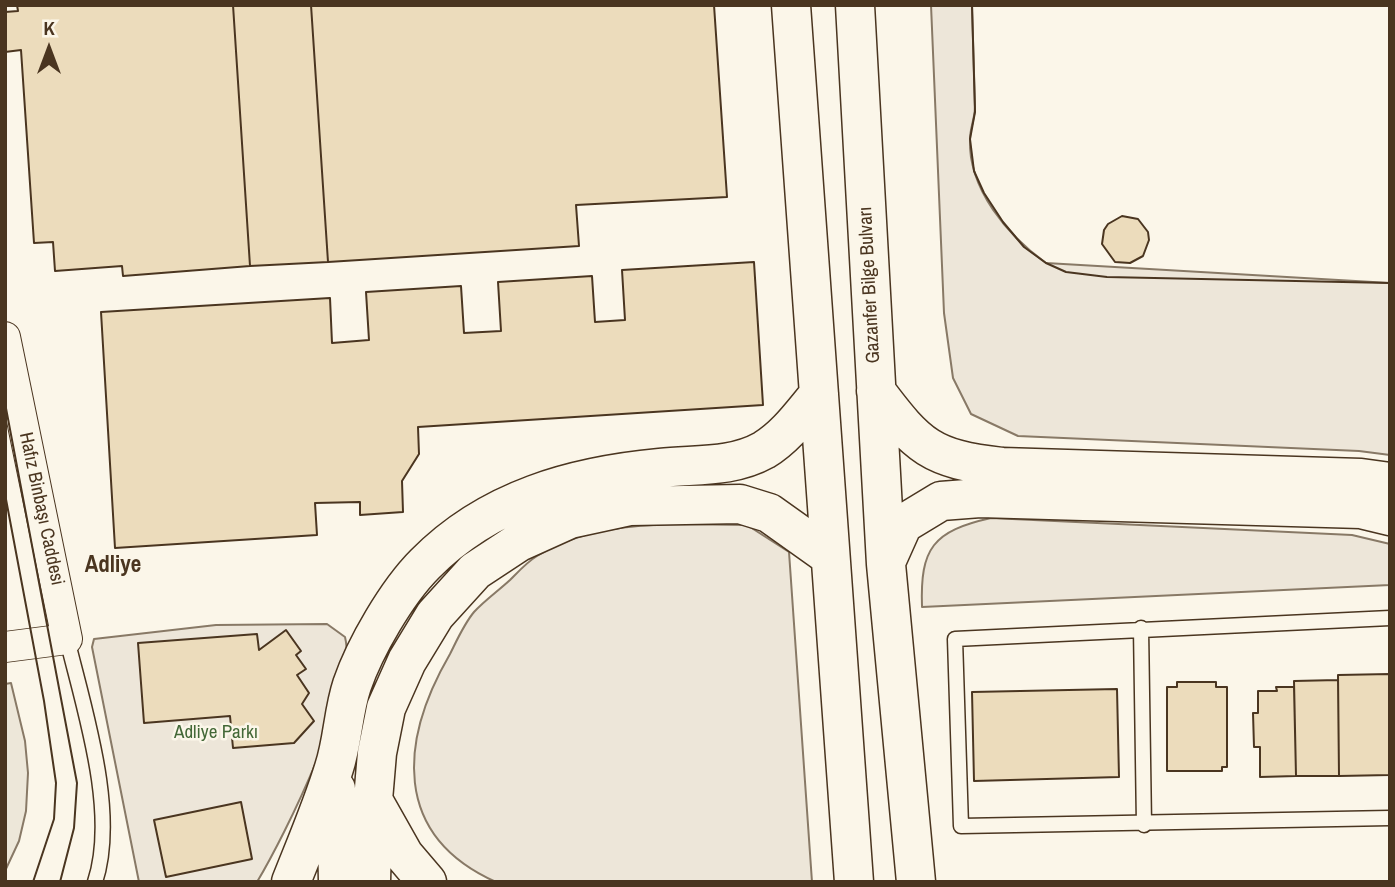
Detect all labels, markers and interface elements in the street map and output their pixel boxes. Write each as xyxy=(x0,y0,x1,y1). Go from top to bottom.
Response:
north arrow xyxy=(14,14,84,84)
text: K xyxy=(43,15,55,41)
street label: Gazanfer Bilge Bulvarı xyxy=(855,206,885,364)
street label: Hafız Binbaşı Caddesi xyxy=(14,430,68,588)
district label: Adliye xyxy=(85,552,141,580)
park label: Adliye Parkı xyxy=(174,722,258,744)

